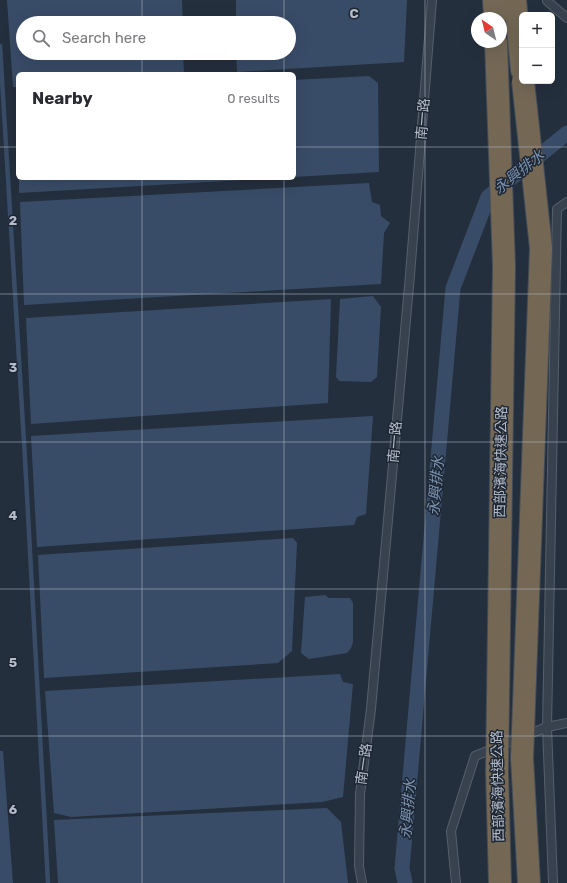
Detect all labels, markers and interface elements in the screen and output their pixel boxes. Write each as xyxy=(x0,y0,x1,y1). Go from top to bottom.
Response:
text: C xyxy=(349,6,359,21)
north arrow xyxy=(471,12,507,48)
map controls xyxy=(519,12,555,84)
button: + xyxy=(519,12,555,48)
search box xyxy=(16,16,296,60)
icon: search xyxy=(30,27,52,49)
text: Search here xyxy=(62,29,146,47)
button: − xyxy=(519,48,555,84)
text: Nearby xyxy=(32,88,93,108)
text: 0 results xyxy=(227,91,280,106)
street label: 南一路 xyxy=(413,97,433,141)
water label: 永興排水 xyxy=(490,146,549,198)
text: 2 xyxy=(9,213,17,228)
text: 3 xyxy=(9,360,18,375)
street label: 西部濱海快速公路 xyxy=(492,406,510,518)
street label: 南一路 xyxy=(385,420,405,464)
water label: 永興排水 xyxy=(424,454,448,517)
text: 4 xyxy=(9,508,18,523)
text: 5 xyxy=(9,655,17,670)
street label: 西部濱海快速公路 xyxy=(489,730,507,842)
street label: 南一路 xyxy=(353,742,375,786)
water label: 永興排水 xyxy=(396,777,420,840)
text: 6 xyxy=(9,802,18,817)

